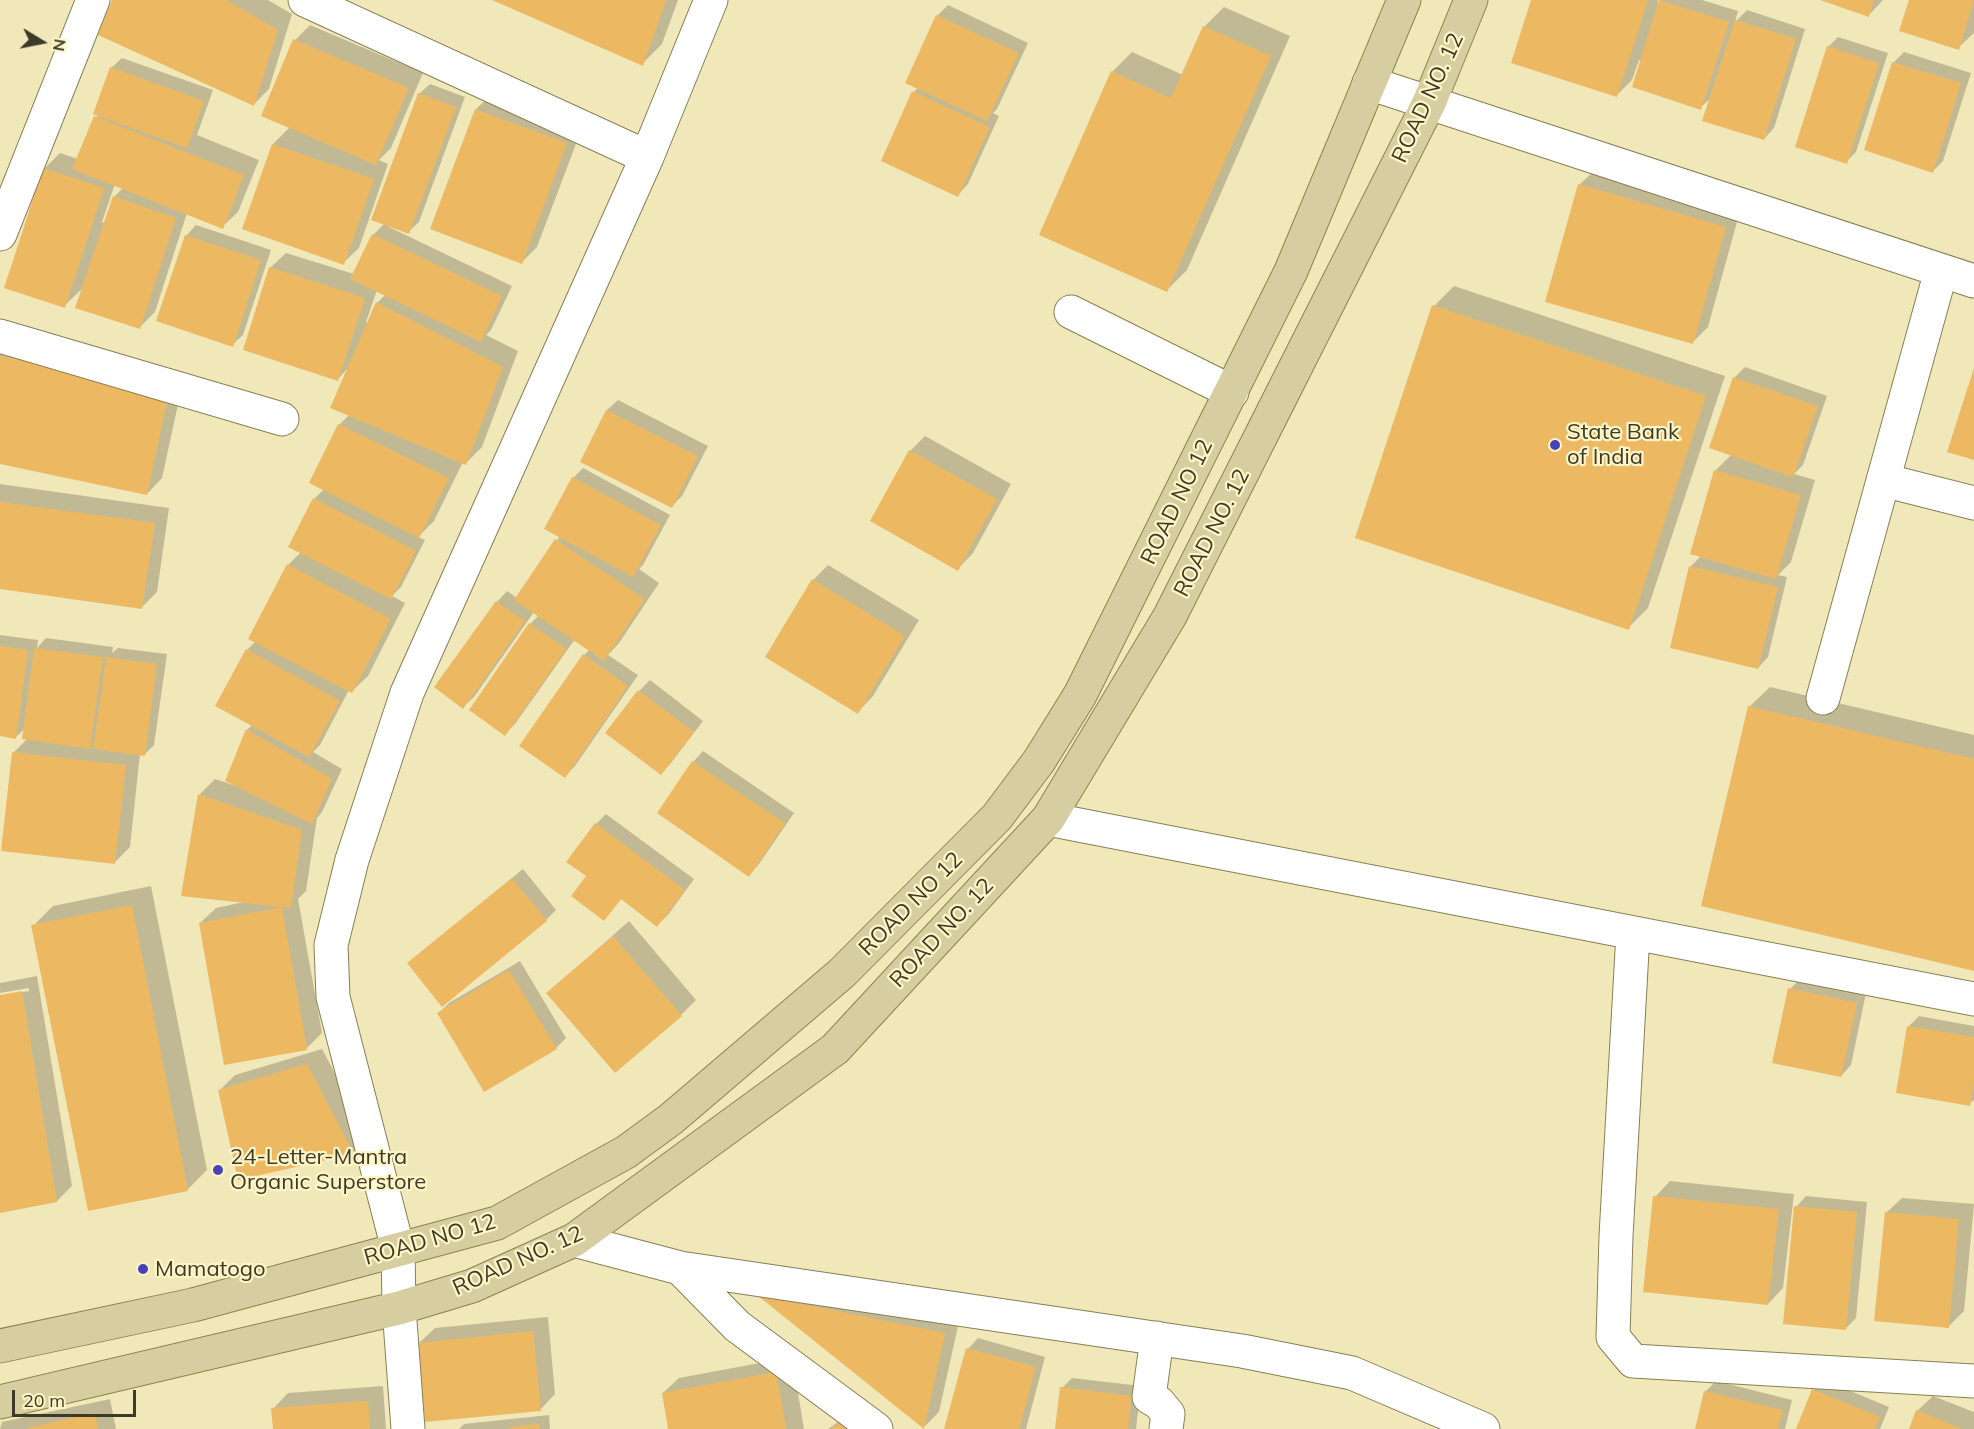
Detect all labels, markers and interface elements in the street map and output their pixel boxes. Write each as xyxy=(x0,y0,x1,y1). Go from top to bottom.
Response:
north arrow xyxy=(12,12,72,72)
street label: ROAD NO. 12 xyxy=(1386,29,1470,167)
text: N xyxy=(49,37,71,53)
place label: State Bank of India xyxy=(1567,419,1679,470)
street label: ROAD NO 12 xyxy=(1135,435,1219,569)
marker: State Bank of India xyxy=(1548,438,1562,452)
street label: ROAD NO. 12 xyxy=(1168,465,1256,601)
street label: ROAD NO 12 xyxy=(854,847,968,961)
street label: ROAD NO. 12 xyxy=(885,873,999,993)
place label: 24-Letter-Mantra Organic Superstore xyxy=(230,1144,426,1196)
marker: 24-Letter-Mantra Organic Superstore xyxy=(211,1163,225,1177)
street label: ROAD NO 12 xyxy=(361,1209,499,1271)
street label: ROAD NO. 12 xyxy=(449,1220,587,1302)
place label: Mamatogo xyxy=(155,1256,266,1282)
marker: Mamatogo xyxy=(136,1262,150,1276)
scale bar xyxy=(15,1378,140,1416)
text: 20 m xyxy=(23,1389,65,1412)

